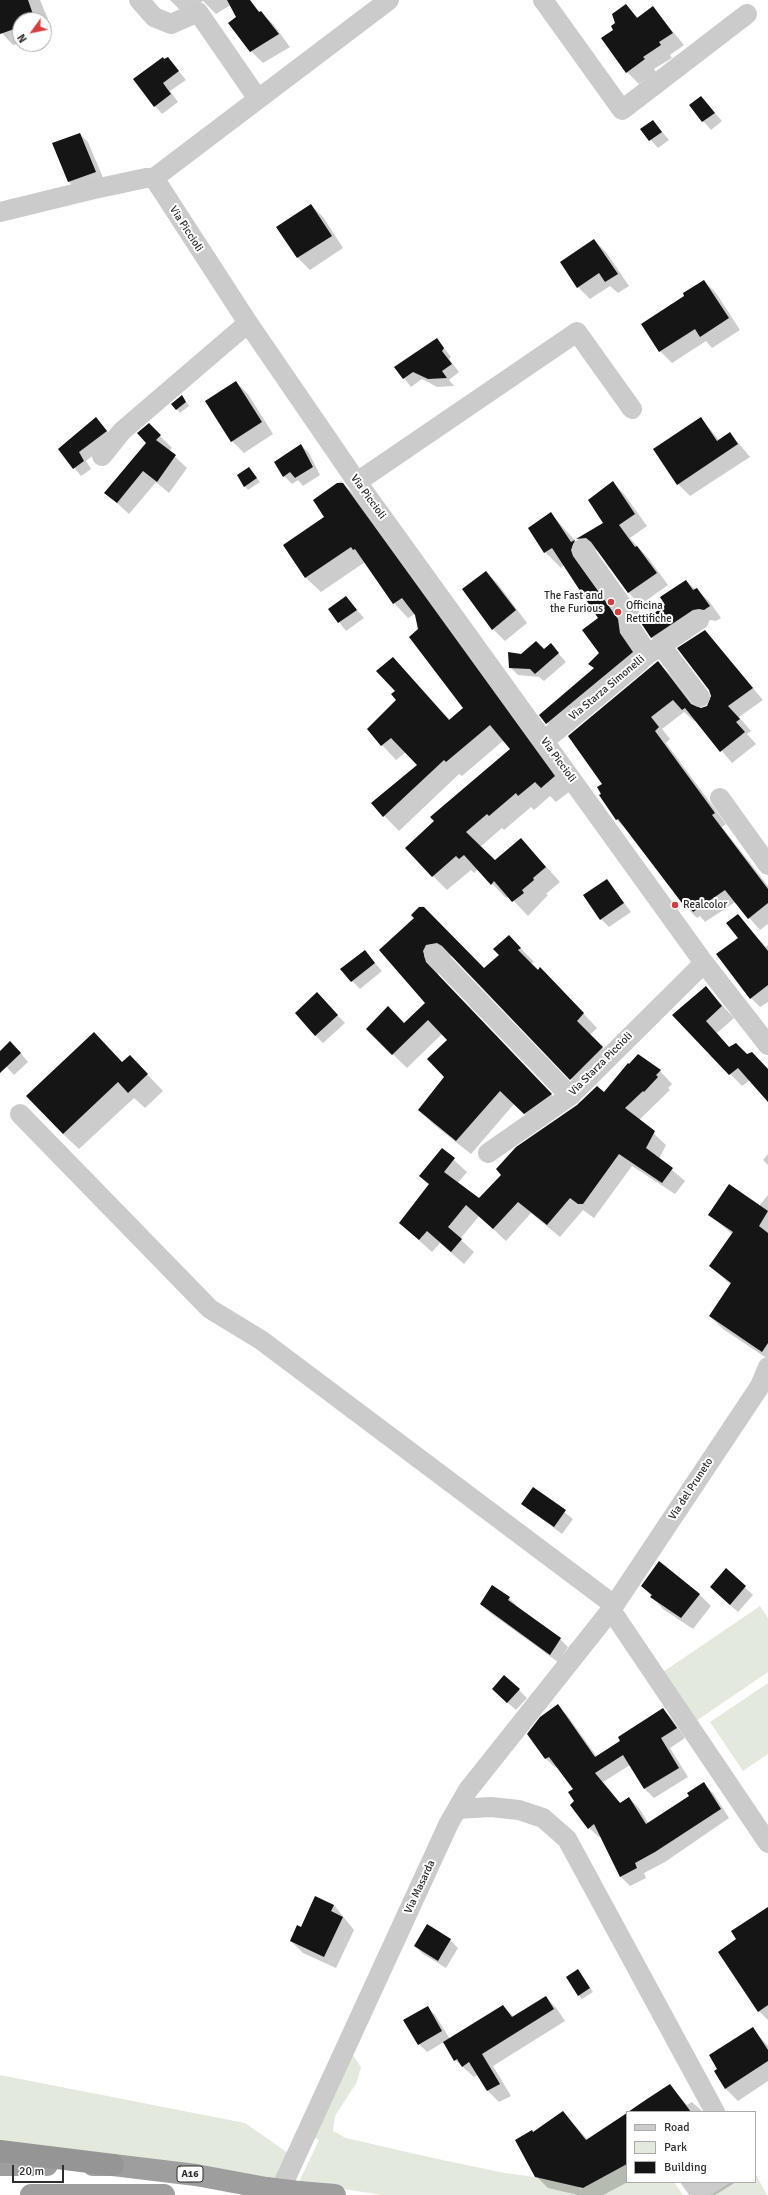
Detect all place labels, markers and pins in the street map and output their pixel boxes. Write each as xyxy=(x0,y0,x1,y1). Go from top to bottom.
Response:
place label: The Fast and the Furious xyxy=(544,589,603,615)
marker: The Fast and the Furious xyxy=(606,597,616,607)
place label: Officina Rettifiche xyxy=(626,599,672,625)
marker: Officina Rettifiche xyxy=(613,607,623,617)
place label: Realcolor xyxy=(683,898,727,912)
marker: Realcolor xyxy=(670,900,680,910)

